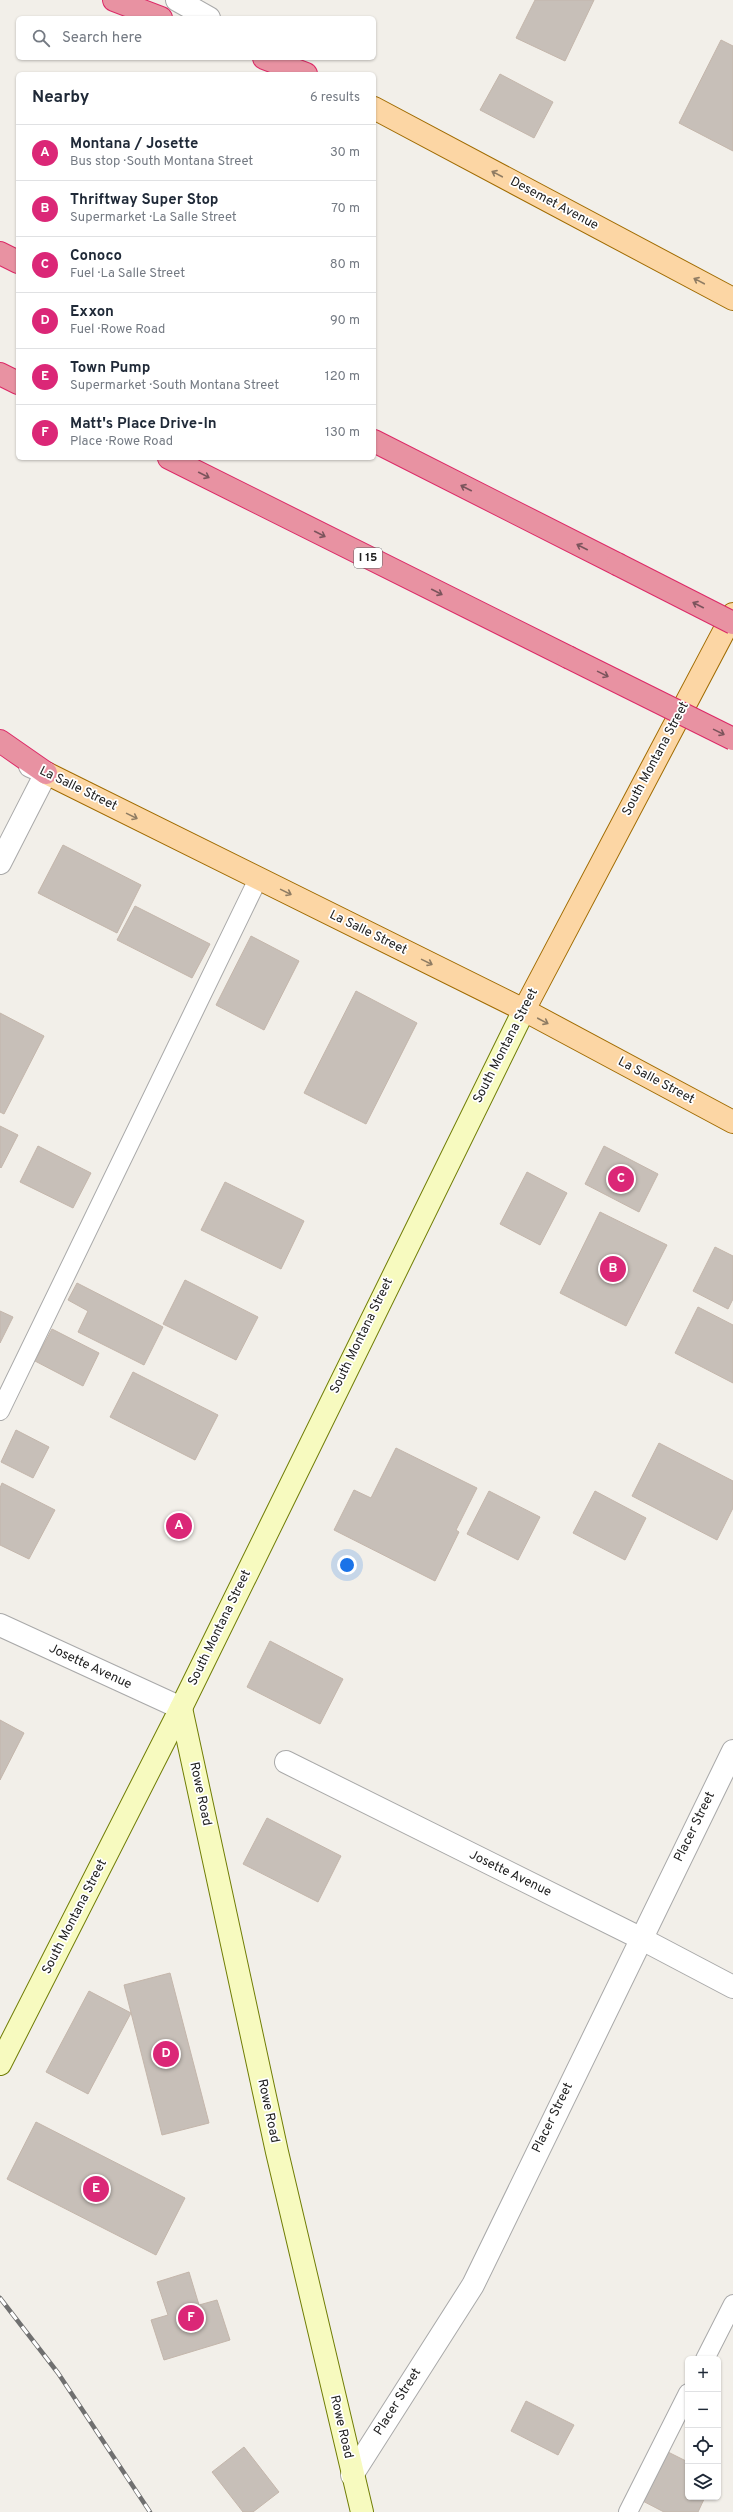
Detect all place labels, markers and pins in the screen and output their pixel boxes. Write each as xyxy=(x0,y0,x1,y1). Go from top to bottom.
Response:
pin: C xyxy=(608,1164,634,1194)
pin: B xyxy=(600,1254,626,1284)
pin: A xyxy=(166,1511,192,1541)
pin: D xyxy=(153,2039,179,2069)
pin: E xyxy=(83,2174,109,2204)
pin: F xyxy=(178,2303,204,2333)

